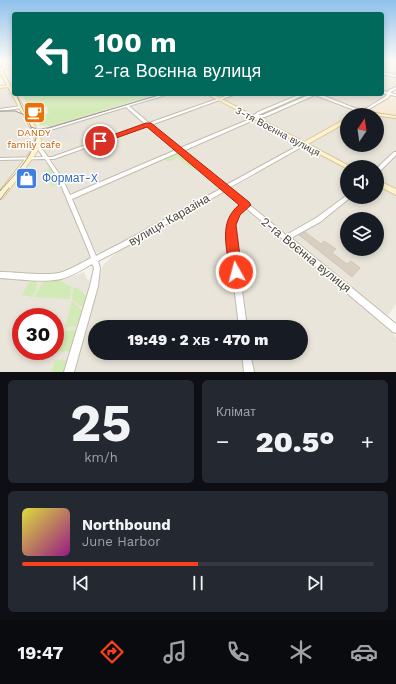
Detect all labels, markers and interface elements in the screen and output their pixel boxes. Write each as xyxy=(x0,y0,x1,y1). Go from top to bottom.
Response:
text: 100 m xyxy=(94,26,177,59)
icon: left xyxy=(28,28,80,80)
text: 2-га Воєнна вулиця xyxy=(94,60,261,81)
cafe icon: DANDY family cafe xyxy=(21,99,47,125)
street label: 3-тя Воєнна вулиця xyxy=(234,104,322,158)
north arrow xyxy=(340,108,384,152)
map controls xyxy=(340,108,384,256)
pin xyxy=(83,124,117,158)
place label: DANDY family cafe xyxy=(7,127,61,150)
icon: arrive xyxy=(89,130,111,152)
button: sound xyxy=(340,160,384,204)
shop icon: Формат-X xyxy=(14,165,40,191)
place label: Формат-X xyxy=(42,171,98,185)
street label: вулиця Каразіна xyxy=(126,191,212,249)
button: layers xyxy=(340,212,384,256)
street label: 2-га Воєнна вулиця xyxy=(258,214,354,296)
position arrow xyxy=(215,251,257,293)
speed limit sign: 30 xyxy=(12,308,64,360)
text: 19:49 · 2 хв · 470 m xyxy=(128,331,268,349)
text: 25 xyxy=(70,393,132,454)
text: Клімат xyxy=(216,404,256,419)
text: 20.5° xyxy=(255,424,335,459)
text: − xyxy=(216,429,229,454)
text: + xyxy=(361,429,374,454)
text: km/h xyxy=(84,450,118,465)
text: Northbound xyxy=(82,516,171,534)
text: June Harbor xyxy=(82,534,161,549)
icon: previous xyxy=(70,572,92,594)
icon: pause xyxy=(187,572,209,594)
icon: next xyxy=(304,572,326,594)
icon: directions xyxy=(98,638,126,666)
icon: music xyxy=(161,638,189,666)
icon: phone xyxy=(224,638,252,666)
icon: climate xyxy=(287,638,315,666)
icon: car xyxy=(350,638,378,666)
text: 19:47 xyxy=(18,642,63,663)

